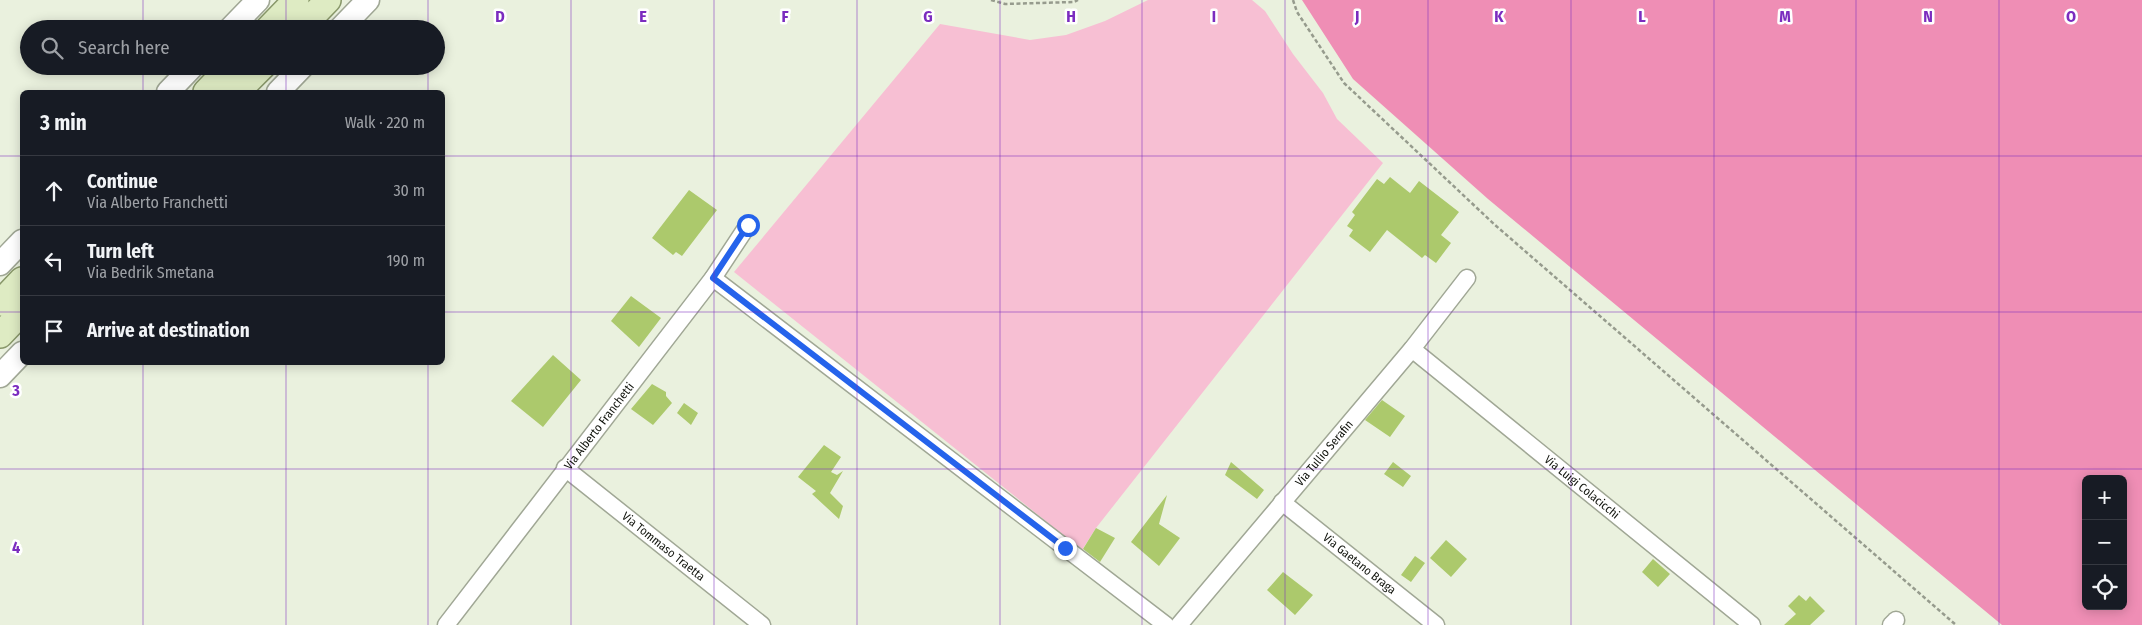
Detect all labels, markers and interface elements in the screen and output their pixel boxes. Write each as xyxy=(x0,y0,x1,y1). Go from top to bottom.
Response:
text: D xyxy=(495,7,505,26)
text: E xyxy=(639,7,647,26)
text: F xyxy=(781,7,789,26)
text: G xyxy=(923,7,933,26)
text: H xyxy=(1066,7,1076,26)
text: I xyxy=(1212,7,1216,26)
text: J xyxy=(1354,7,1359,26)
text: K xyxy=(1494,7,1504,26)
text: L xyxy=(1638,7,1646,26)
text: M xyxy=(1779,7,1791,26)
text: N xyxy=(1923,7,1933,26)
text: O xyxy=(2066,7,2076,26)
search box xyxy=(20,20,445,75)
icon: search xyxy=(38,34,66,62)
text: Search here xyxy=(78,36,170,59)
text: 3 min xyxy=(40,110,87,136)
text: Walk · 220 m xyxy=(345,113,425,132)
text: Continue xyxy=(87,170,158,193)
icon: ahead xyxy=(40,177,68,205)
text: 30 m xyxy=(393,181,425,200)
text: Via Alberto Franchetti xyxy=(87,193,228,212)
route start xyxy=(737,214,760,237)
text: Turn left xyxy=(87,240,154,263)
icon: left xyxy=(40,247,68,275)
text: 190 m xyxy=(387,251,425,270)
text: Via Bedrik Smetana xyxy=(87,263,214,282)
icon: arrive xyxy=(40,317,68,345)
text: Arrive at destination xyxy=(87,319,250,342)
street label: Via Alberto Franchetti xyxy=(561,380,637,472)
text: 3 xyxy=(11,381,20,400)
street label: Via Tullio Serafin xyxy=(1292,417,1356,489)
street label: Via Luigi Colacicchi xyxy=(1542,452,1622,522)
map controls xyxy=(2082,475,2127,610)
button: + xyxy=(2082,475,2127,520)
street label: Via Tommaso Traetta xyxy=(619,509,708,584)
button: − xyxy=(2082,520,2127,565)
street label: Via Gaetano Braga xyxy=(1320,530,1399,597)
route end xyxy=(1054,537,1077,560)
text: 4 xyxy=(12,538,20,557)
button: locate xyxy=(2082,565,2127,610)

